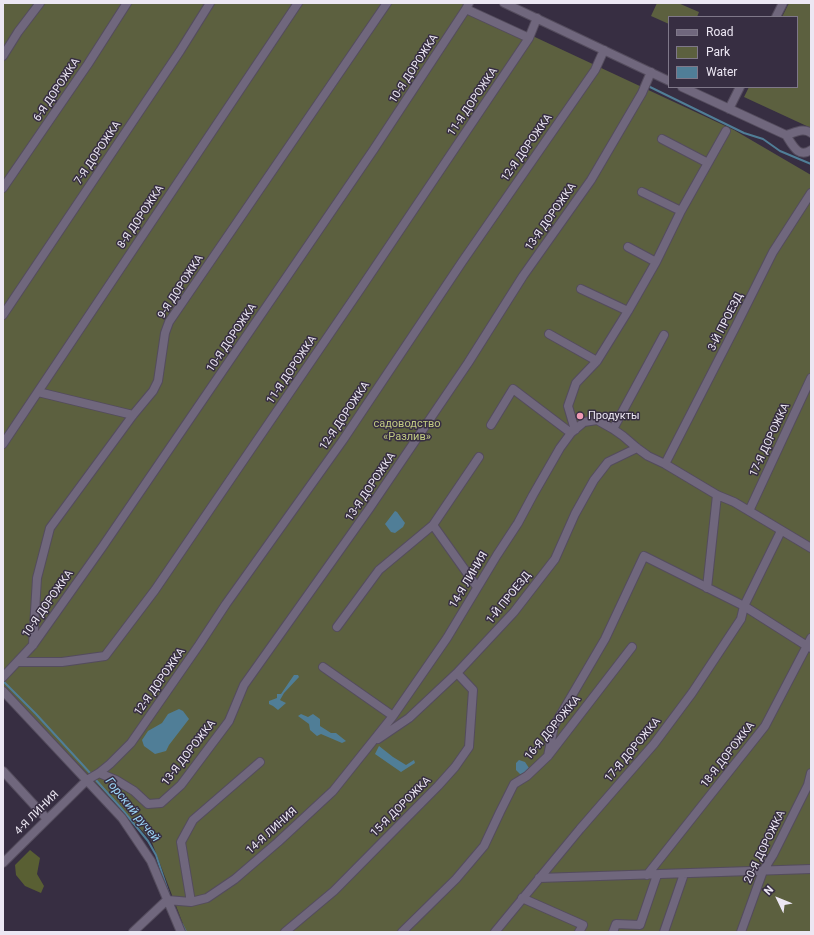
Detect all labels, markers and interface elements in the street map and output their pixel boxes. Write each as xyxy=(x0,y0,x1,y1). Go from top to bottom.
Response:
legend xyxy=(668,16,798,88)
text: Road xyxy=(706,25,734,39)
street label: 10-Я ДОРОЖКА xyxy=(387,32,441,106)
text: Park xyxy=(706,45,730,59)
street label: 6-Я ДОРОЖКА xyxy=(31,56,83,124)
street label: 11-Я ДОРОЖКА xyxy=(445,65,501,139)
text: Water xyxy=(706,65,737,79)
street label: 12-Я ДОРОЖКА xyxy=(499,112,555,184)
street label: 7-Я ДОРОЖКА xyxy=(72,119,124,187)
street label: 13-Я ДОРОЖКА xyxy=(523,181,579,253)
street label: 8-Я ДОРОЖКА xyxy=(115,183,167,251)
street label: 9-Я ДОРОЖКА xyxy=(156,253,206,321)
street label: 3-Й ПРОЕЗД xyxy=(706,291,746,353)
street label: 10-Я ДОРОЖКА xyxy=(204,301,260,375)
street label: 11-Я ДОРОЖКА xyxy=(264,333,320,407)
street label: 12-Я ДОРОЖКА xyxy=(317,379,373,453)
street label: 17-Я ДОРОЖКА xyxy=(747,401,793,479)
place label: Продукты xyxy=(588,409,640,423)
marker: Продукты xyxy=(575,411,585,421)
park label: садоводство «Разлив» xyxy=(373,417,441,443)
street label: 13-Я ДОРОЖКА xyxy=(343,450,399,524)
street label: 14-Я ЛИНИЯ xyxy=(447,549,491,611)
street label: 10-Я ДОРОЖКА xyxy=(20,568,76,640)
street label: 1-Й ПРОЕЗД xyxy=(484,569,534,627)
street label: 12-Я ДОРОЖКА xyxy=(132,646,188,718)
street label: 16-Я ДОРОЖКА xyxy=(522,693,584,763)
street label: 17-Я ДОРОЖКА xyxy=(602,715,664,785)
street label: 13-Я ДОРОЖКА xyxy=(159,718,219,788)
street label: 18-Я ДОРОЖКА xyxy=(698,720,758,790)
street label: 15-Я ДОРОЖКА xyxy=(368,774,434,840)
water label: Горский ручей xyxy=(102,775,162,845)
street label: 4-Я ЛИНИЯ xyxy=(12,788,62,838)
street label: 14-Я ЛИНИЯ xyxy=(244,805,300,857)
street label: 20-Я ДОРОЖКА xyxy=(742,808,788,886)
north arrow xyxy=(758,879,798,919)
text: N xyxy=(761,883,776,898)

